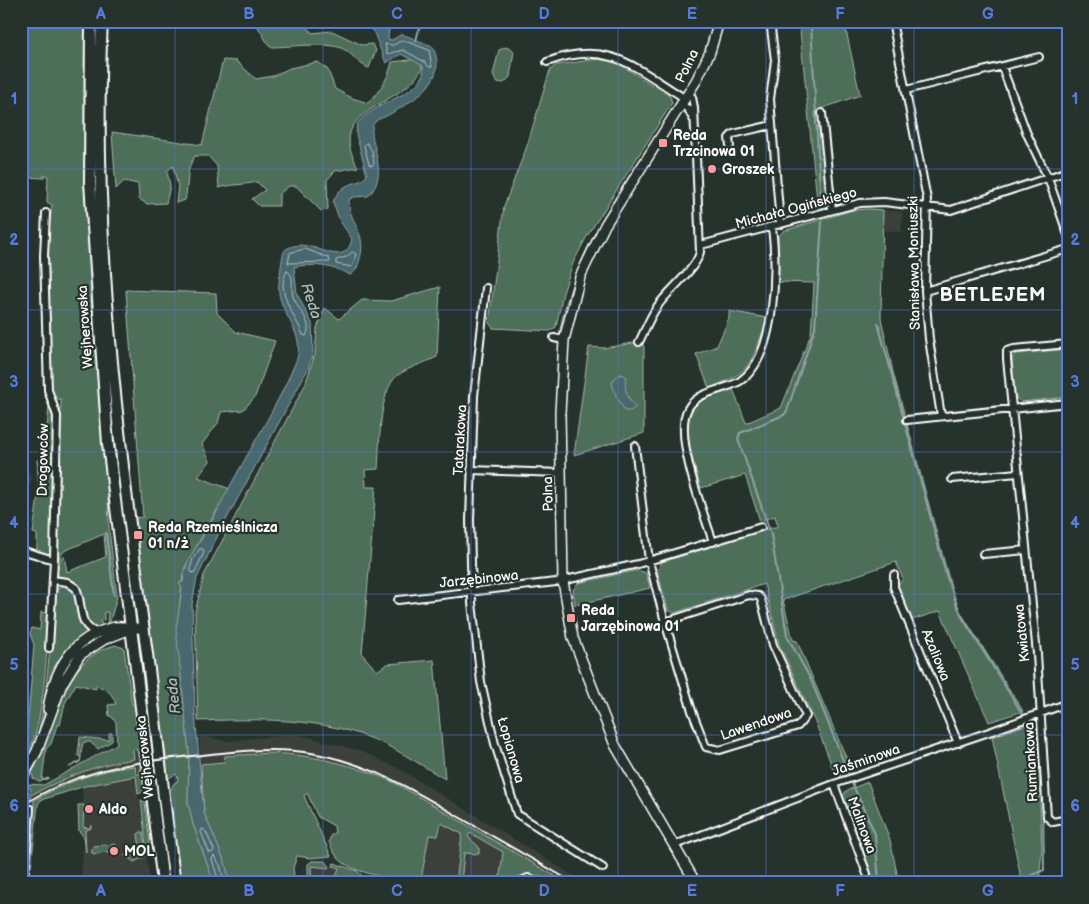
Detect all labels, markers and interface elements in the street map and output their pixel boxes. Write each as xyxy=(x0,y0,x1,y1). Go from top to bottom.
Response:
text: A xyxy=(95,5,106,24)
text: B xyxy=(243,5,255,24)
text: C xyxy=(391,5,403,24)
text: D xyxy=(538,5,550,24)
text: E xyxy=(687,5,697,24)
text: F xyxy=(835,5,845,24)
text: G xyxy=(982,5,994,24)
street label: Polna xyxy=(672,46,702,86)
text: 1 xyxy=(11,90,17,109)
text: 1 xyxy=(1072,90,1078,109)
place label: Reda Trzcinowa 01 xyxy=(673,127,755,160)
marker: Reda Trzcinowa 01 xyxy=(657,137,669,149)
place label: Groszek xyxy=(722,161,775,178)
marker: Groszek xyxy=(706,163,718,175)
street label: Michała Ogińskiego xyxy=(733,184,859,232)
street label: Stanisława Moniuszki xyxy=(904,196,924,330)
text: 2 xyxy=(9,231,19,250)
text: 2 xyxy=(1070,231,1080,250)
water label: Reda xyxy=(296,281,326,321)
district label: BETLEJEM xyxy=(940,284,1046,307)
street label: Wejherowska xyxy=(74,285,96,369)
text: 3 xyxy=(9,373,19,392)
text: 3 xyxy=(1070,373,1080,392)
street label: Tatarakowa xyxy=(450,404,470,476)
street label: Drogowców xyxy=(34,423,52,497)
street label: Polna xyxy=(539,476,557,512)
text: 4 xyxy=(9,514,19,533)
text: 4 xyxy=(1070,514,1080,533)
place label: Reda Rzemieślnicza 01 n/ż xyxy=(148,519,278,552)
marker: Reda Rzemieślnicza 01 n/ż xyxy=(132,529,144,541)
street label: Jarzębinowa xyxy=(439,566,519,592)
place label: Reda Jarzębinowa 01 xyxy=(581,602,679,635)
street label: Kwiatowa xyxy=(1010,603,1034,663)
marker: Reda Jarzębinowa 01 xyxy=(565,612,577,624)
street label: Azaliowa xyxy=(918,627,954,684)
text: 5 xyxy=(9,656,19,675)
text: 5 xyxy=(1070,656,1080,675)
water label: Reda xyxy=(163,677,185,715)
street label: Lawendowa xyxy=(718,704,794,744)
street label: Wejherowska xyxy=(132,715,158,799)
street label: Łopianowa xyxy=(493,715,529,785)
street label: Rumiankowa xyxy=(1020,721,1042,802)
street label: Jaśminowa xyxy=(830,740,902,780)
street label: Malinowa xyxy=(844,794,880,856)
text: 6 xyxy=(9,797,19,816)
text: 6 xyxy=(1070,797,1080,816)
place label: Aldo xyxy=(98,801,127,818)
marker: Aldo xyxy=(83,803,95,815)
place label: MOL xyxy=(124,843,154,860)
marker: MOL xyxy=(108,845,120,857)
text: A xyxy=(95,882,106,901)
text: B xyxy=(243,882,255,901)
text: C xyxy=(391,882,403,901)
text: D xyxy=(538,882,550,901)
text: E xyxy=(687,882,697,901)
text: F xyxy=(835,882,845,901)
text: G xyxy=(982,882,994,901)

